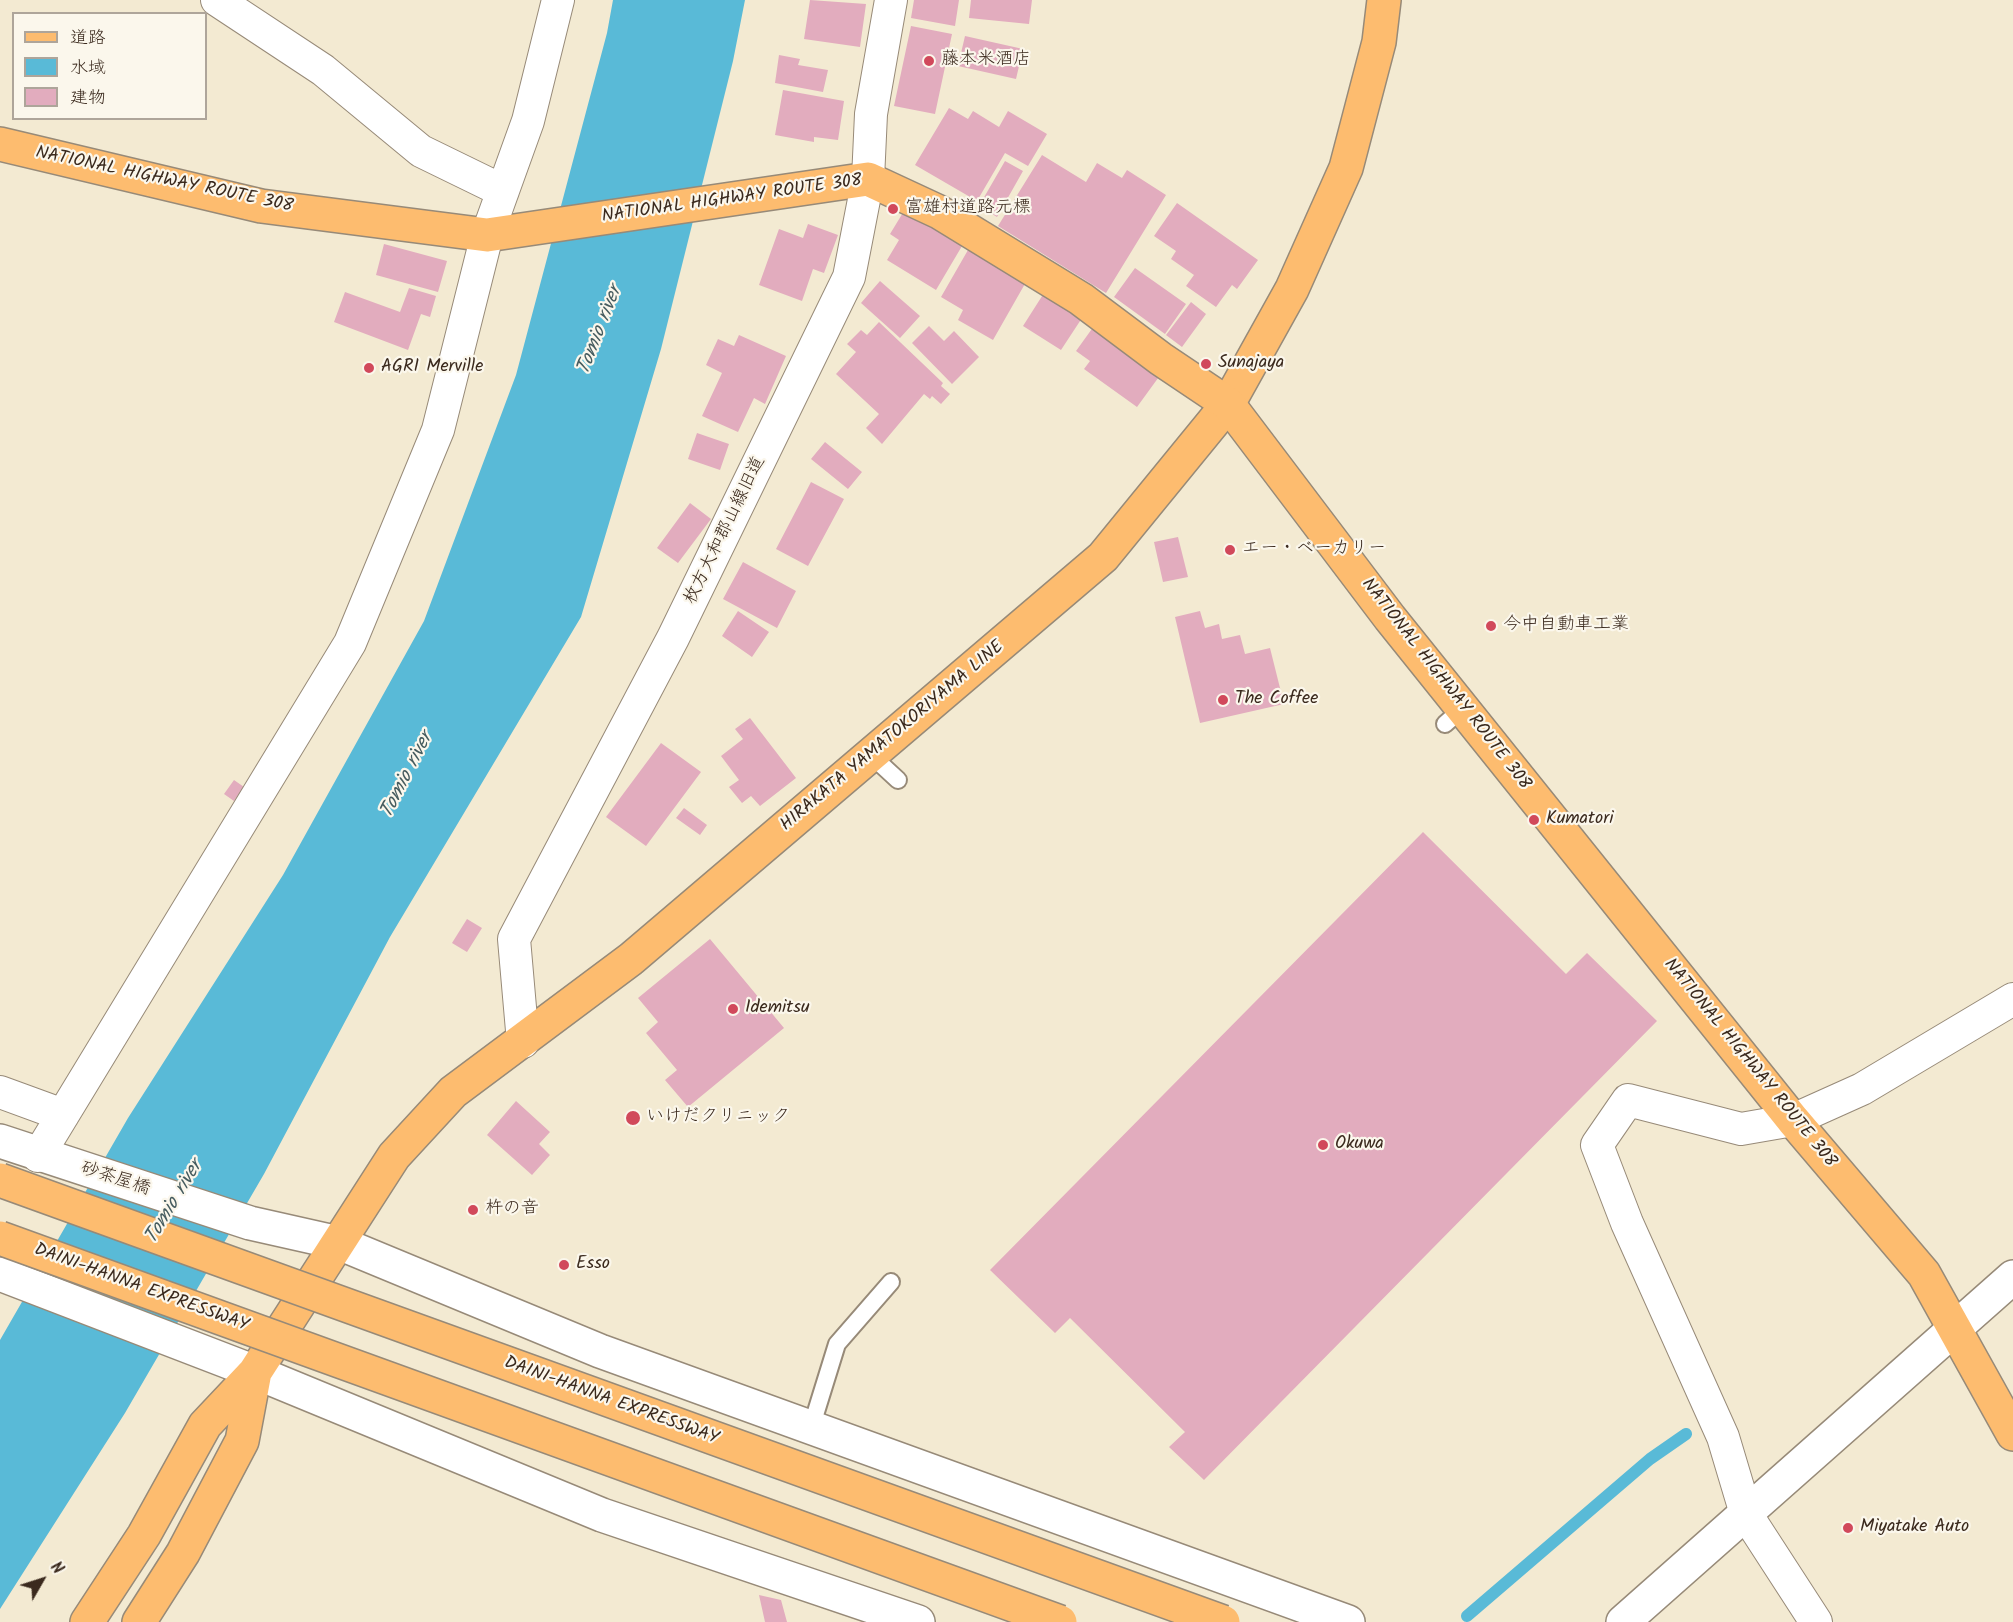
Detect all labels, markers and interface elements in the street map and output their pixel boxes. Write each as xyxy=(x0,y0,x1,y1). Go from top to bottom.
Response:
legend xyxy=(12,12,207,120)
text: 道路 xyxy=(70,24,106,53)
place label: 藤本米酒店 xyxy=(941,50,1031,72)
text: 水域 xyxy=(70,54,106,83)
marker: 藤本米酒店 xyxy=(922,54,936,68)
text: 建物 xyxy=(70,84,106,113)
street label: NATIONAL HIGHWAY ROUTE 308 xyxy=(33,143,295,219)
street label: NATIONAL HIGHWAY ROUTE 308 xyxy=(600,171,864,229)
place label: 富雄村道路元標 xyxy=(905,198,1031,220)
marker: 富雄村道路元標 xyxy=(886,202,900,216)
water label: Tomio river xyxy=(573,283,629,379)
place label: Sunajaya xyxy=(1218,353,1284,375)
place label: AGRI Merville xyxy=(381,357,483,379)
marker: Sunajaya xyxy=(1199,357,1213,371)
marker: AGRI Merville xyxy=(362,361,376,375)
street label: 枚方大和郡山線旧道 xyxy=(681,453,771,609)
place label: エー・ベーカリー xyxy=(1242,539,1386,561)
marker: エー・ベーカリー xyxy=(1223,543,1237,557)
street label: NATIONAL HIGHWAY ROUTE 308 xyxy=(1356,575,1534,795)
place label: 今中自動車工業 xyxy=(1503,615,1629,637)
marker: 今中自動車工業 xyxy=(1484,619,1498,633)
street label: HIRAKATA YAMATOKORIYAMA LINE xyxy=(777,637,1009,837)
place label: The Coffee xyxy=(1235,689,1318,711)
marker: The Coffee xyxy=(1216,693,1230,707)
water label: Tomio river xyxy=(376,729,440,823)
place label: Kumatori xyxy=(1546,809,1613,831)
marker: Kumatori xyxy=(1527,813,1541,827)
street label: NATIONAL HIGHWAY ROUTE 308 xyxy=(1658,955,1840,1173)
place label: Idemitsu xyxy=(745,998,810,1020)
marker: Idemitsu xyxy=(726,1002,740,1016)
place label: いけだクリニック xyxy=(646,1107,790,1129)
marker: いけだクリニック xyxy=(624,1109,642,1127)
place label: Okuwa xyxy=(1335,1134,1384,1156)
marker: Okuwa xyxy=(1316,1138,1330,1152)
water label: Tomio river xyxy=(141,1157,209,1249)
street label: 砂茶屋橋 xyxy=(77,1159,153,1201)
place label: 杵の音 xyxy=(485,1199,539,1221)
marker: 杵の音 xyxy=(466,1203,480,1217)
street label: DAINI-HANNA EXPRESSWAY xyxy=(31,1240,251,1338)
place label: Esso xyxy=(576,1254,610,1276)
marker: Esso xyxy=(557,1258,571,1272)
street label: DAINI-HANNA EXPRESSWAY xyxy=(501,1353,721,1451)
place label: Miyatake Auto xyxy=(1860,1517,1969,1539)
marker: Miyatake Auto xyxy=(1841,1521,1855,1535)
north arrow xyxy=(12,1550,72,1610)
text: N xyxy=(43,1557,69,1580)

